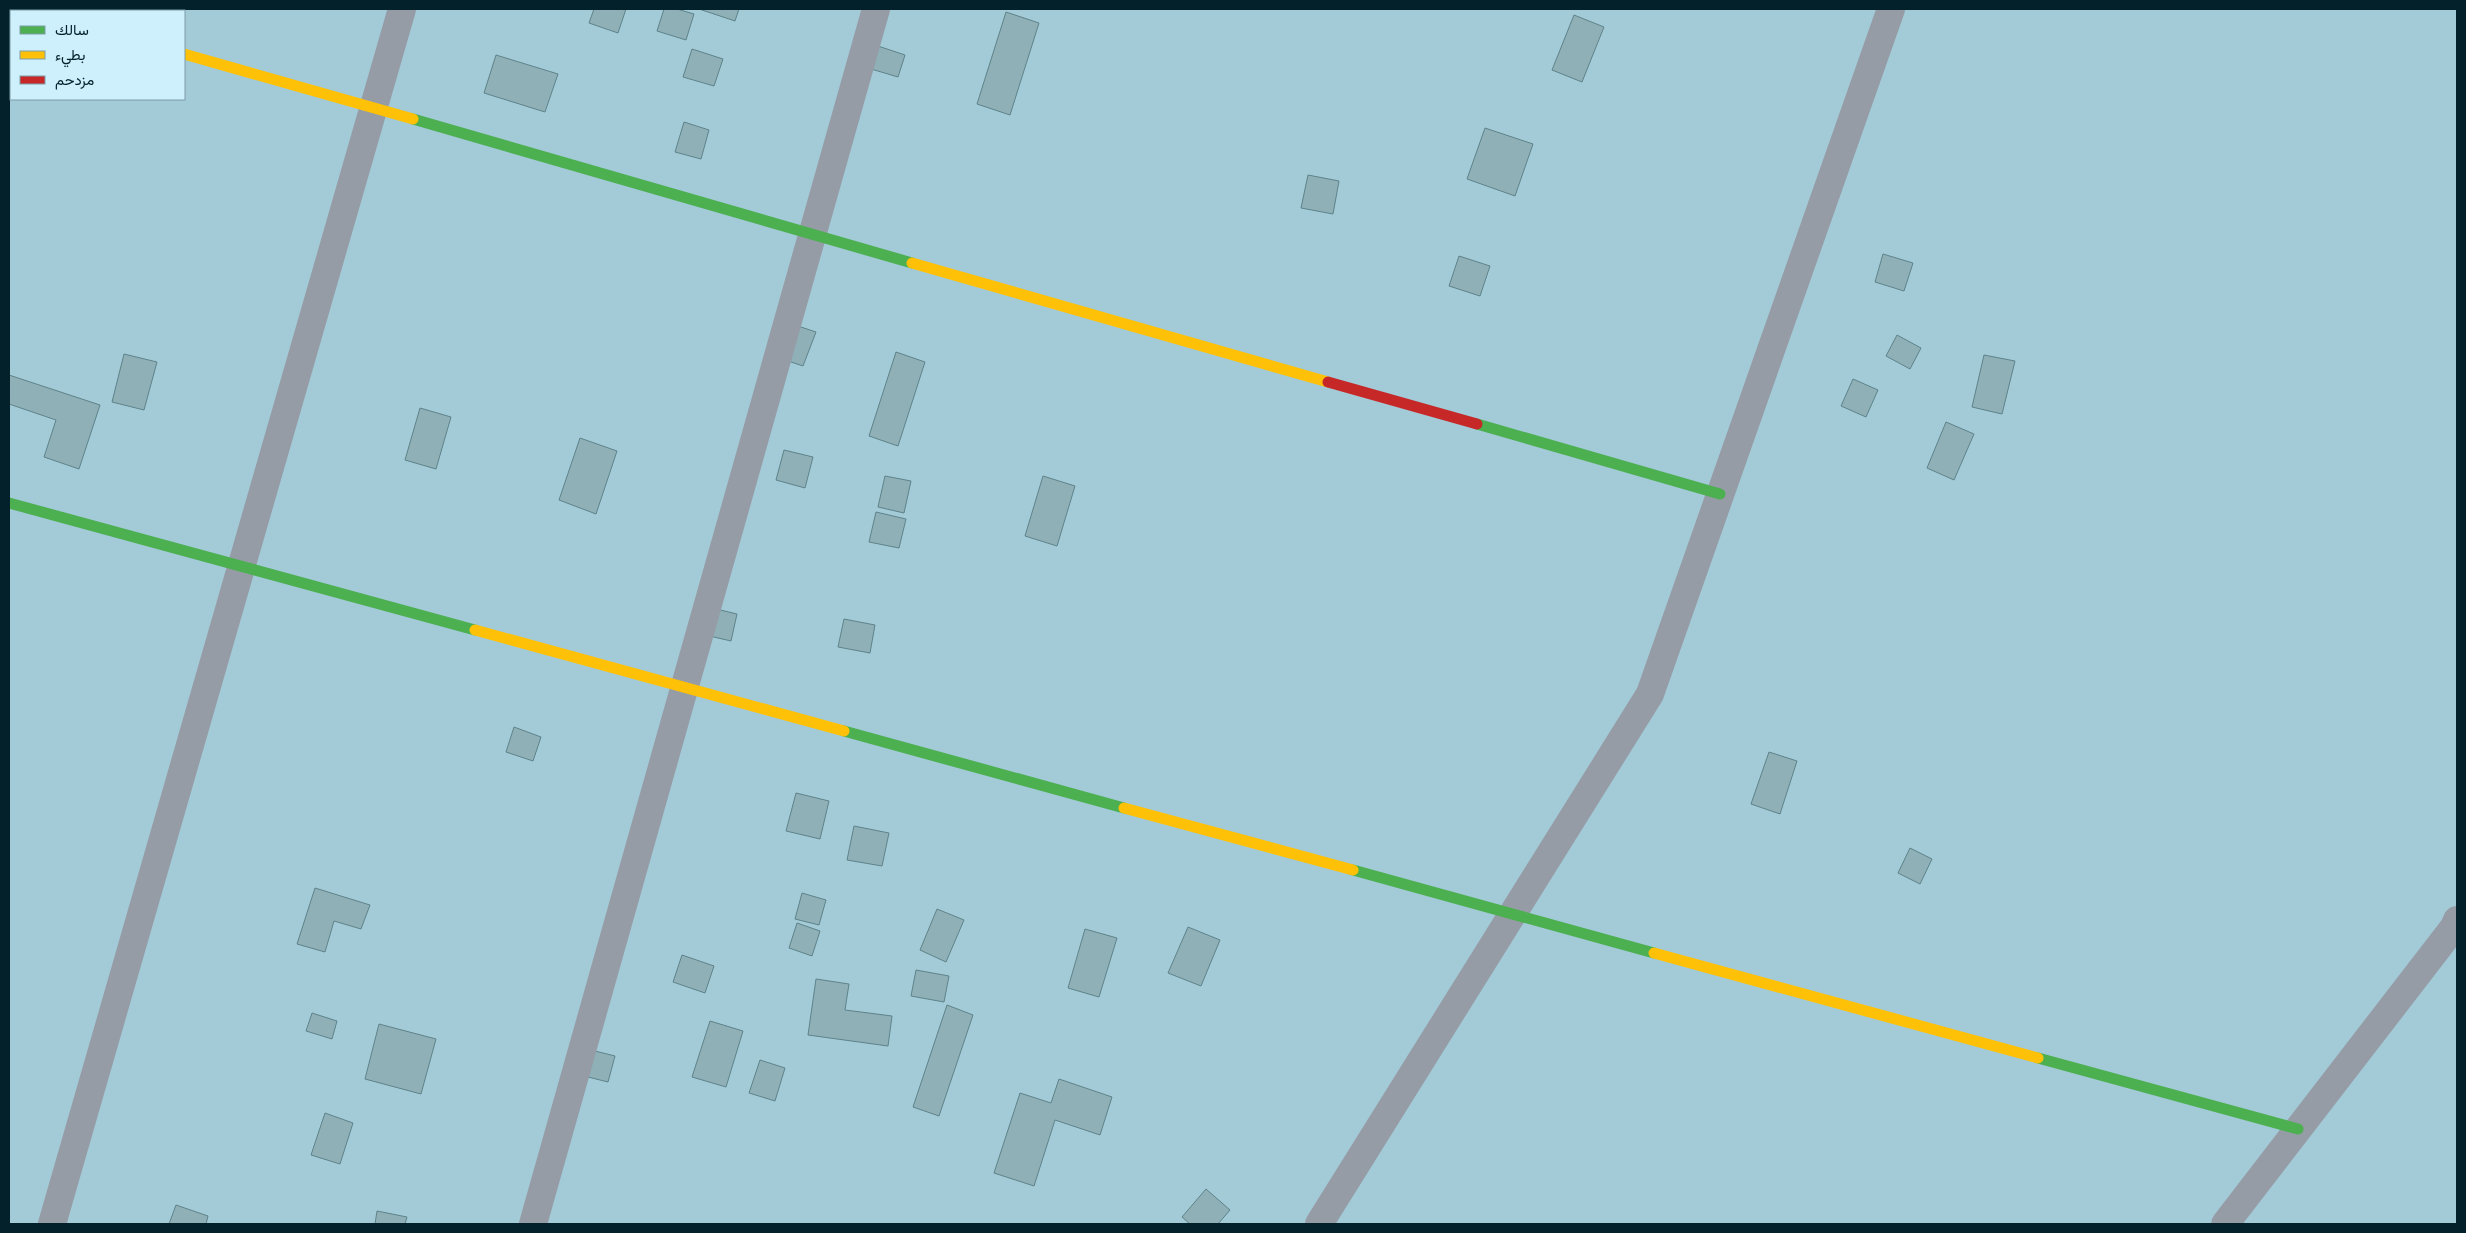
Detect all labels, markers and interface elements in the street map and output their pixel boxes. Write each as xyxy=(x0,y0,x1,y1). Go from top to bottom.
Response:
legend xyxy=(10,10,185,100)
text: سالك xyxy=(55,21,89,39)
text: بطيء xyxy=(55,46,85,68)
text: مزدحم xyxy=(55,71,94,90)

